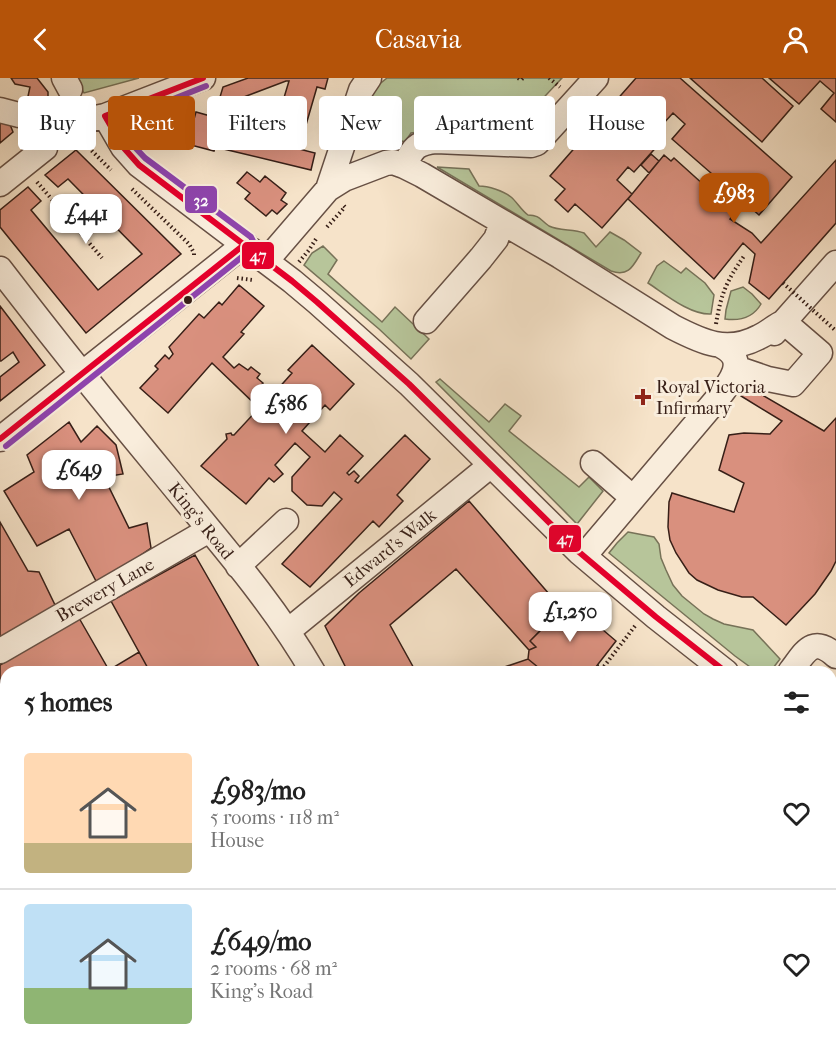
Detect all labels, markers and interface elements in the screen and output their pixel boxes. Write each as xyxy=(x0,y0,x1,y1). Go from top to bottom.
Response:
icon: back xyxy=(24,23,57,56)
text: Casavia xyxy=(375,23,461,55)
icon: person xyxy=(779,23,812,56)
chip: Buy xyxy=(18,96,96,150)
chip: Rent xyxy=(108,96,195,150)
chip: Filters xyxy=(207,96,307,150)
chip: New xyxy=(319,96,402,150)
chip: Apartment xyxy=(414,96,555,150)
chip: House xyxy=(567,96,666,150)
pin: £983 xyxy=(698,173,770,224)
text: £983 xyxy=(713,181,755,204)
line badge: 32 xyxy=(184,185,218,214)
text: 32 xyxy=(194,191,208,211)
pin: £441 xyxy=(50,194,122,245)
text: £441 xyxy=(64,202,108,225)
line badge: 47 xyxy=(241,241,275,270)
text: 47 xyxy=(249,246,267,266)
unlabelled marker xyxy=(182,294,194,306)
place label: Royal Victoria Infirmary xyxy=(656,377,766,419)
pin: £586 xyxy=(250,384,322,435)
marker: Royal Victoria Infirmary xyxy=(634,388,652,406)
text: £586 xyxy=(265,392,307,415)
pin: £649 xyxy=(43,450,115,501)
text: £649 xyxy=(56,458,102,481)
street label: King's Road xyxy=(163,479,238,564)
street label: Edward's Walk xyxy=(340,504,441,592)
line badge: 47 xyxy=(548,524,582,553)
text: 47 xyxy=(556,529,574,549)
street label: Brewery Lane xyxy=(53,554,158,627)
pin: £1,250 xyxy=(521,592,619,643)
text: £1,250 xyxy=(543,600,597,623)
icon: filters xyxy=(780,686,813,719)
text: 5 homes xyxy=(24,687,112,718)
text: £983/mo xyxy=(210,775,306,806)
icon: home xyxy=(72,777,144,849)
icon: heart xyxy=(780,797,813,830)
text: 5 rooms · 118 m² xyxy=(210,806,339,829)
text: House xyxy=(210,829,264,852)
text: £649/mo xyxy=(210,926,311,957)
icon: home xyxy=(72,928,144,1000)
icon: heart xyxy=(780,948,813,981)
text: 2 rooms · 68 m² xyxy=(210,957,337,980)
text: King's Road xyxy=(210,980,313,1003)

